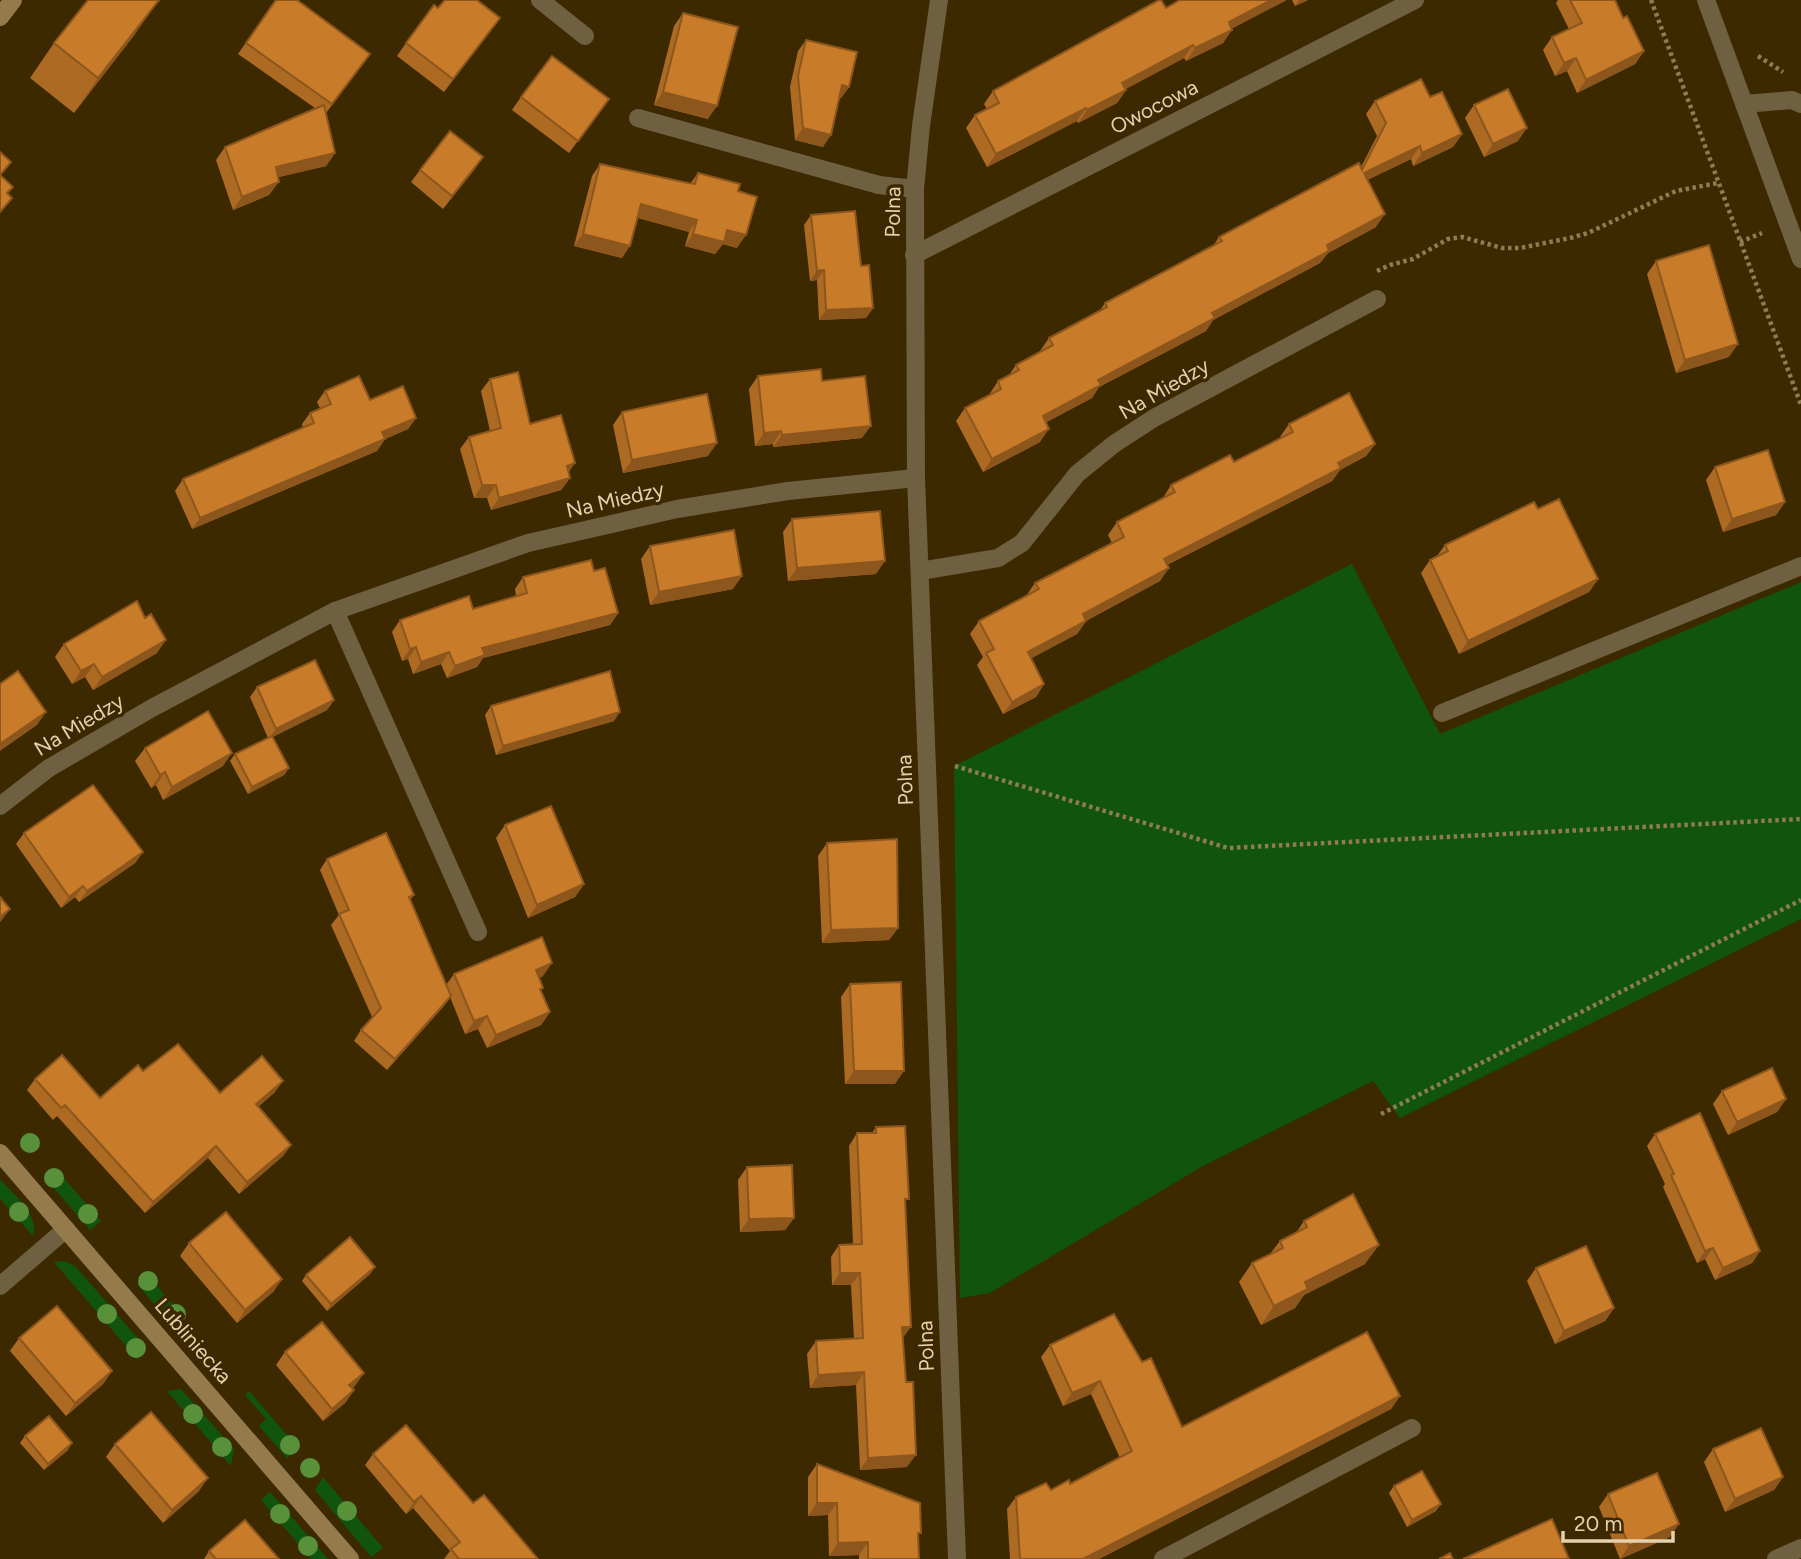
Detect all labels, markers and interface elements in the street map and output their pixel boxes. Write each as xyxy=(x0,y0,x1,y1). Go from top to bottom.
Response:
street label: Owocowa xyxy=(1106,74,1202,139)
street label: Polna xyxy=(880,186,905,238)
street label: Na Miedzy xyxy=(1114,353,1213,424)
street label: Na Miedzy xyxy=(563,476,666,523)
street label: Na Miedzy xyxy=(29,688,128,761)
street label: Polna xyxy=(891,754,918,806)
street label: Lubliniecka xyxy=(150,1293,237,1388)
street label: Polna xyxy=(912,1320,939,1372)
scale bar xyxy=(1563,1500,1673,1544)
text: 20 m xyxy=(1574,1511,1622,1536)

